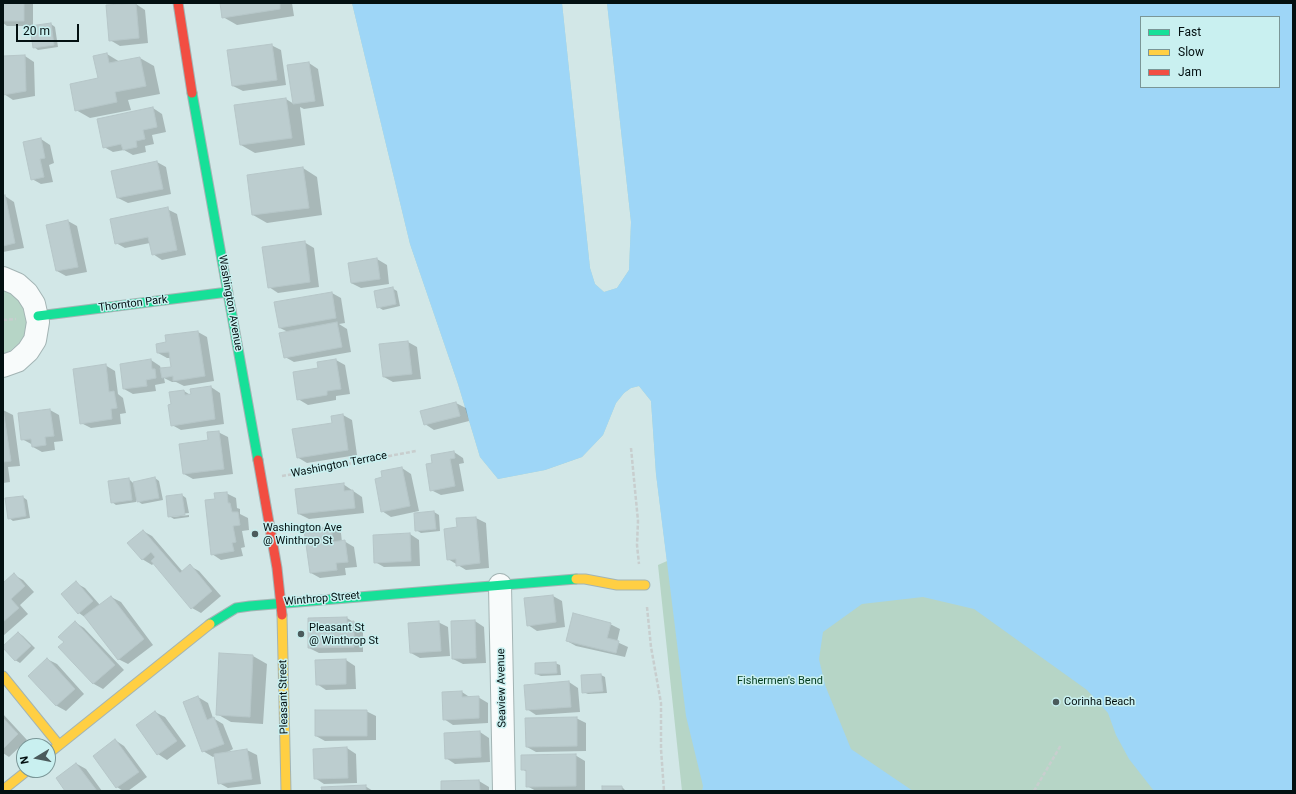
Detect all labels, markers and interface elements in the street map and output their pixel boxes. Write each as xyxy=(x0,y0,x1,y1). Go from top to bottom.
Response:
scale bar xyxy=(18,16,81,42)
legend xyxy=(1140,16,1280,88)
text: 20 m xyxy=(23,24,50,38)
text: Fast xyxy=(1178,25,1201,39)
text: Slow xyxy=(1178,45,1204,59)
text: Jam xyxy=(1178,65,1202,79)
street label: Washington Avenue xyxy=(215,254,245,352)
street label: Thornton Park xyxy=(98,293,168,315)
street label: Washington Terrace xyxy=(290,449,388,481)
place label: Washington Ave @ Winthrop St xyxy=(263,521,342,547)
marker: Washington Ave @ Winthrop St xyxy=(250,529,260,539)
street label: Winthrop Street xyxy=(284,589,360,609)
place label: Pleasant St @ Winthrop St xyxy=(309,621,379,647)
marker: Pleasant St @ Winthrop St xyxy=(296,629,306,639)
street label: Seaview Avenue xyxy=(495,648,509,728)
street label: Pleasant Street xyxy=(277,660,291,734)
park label: Fishermen's Bend xyxy=(737,674,823,688)
place label: Corinha Beach xyxy=(1064,695,1135,709)
marker: Corinha Beach xyxy=(1051,697,1061,707)
north arrow xyxy=(16,738,56,778)
text: N xyxy=(18,755,32,765)

